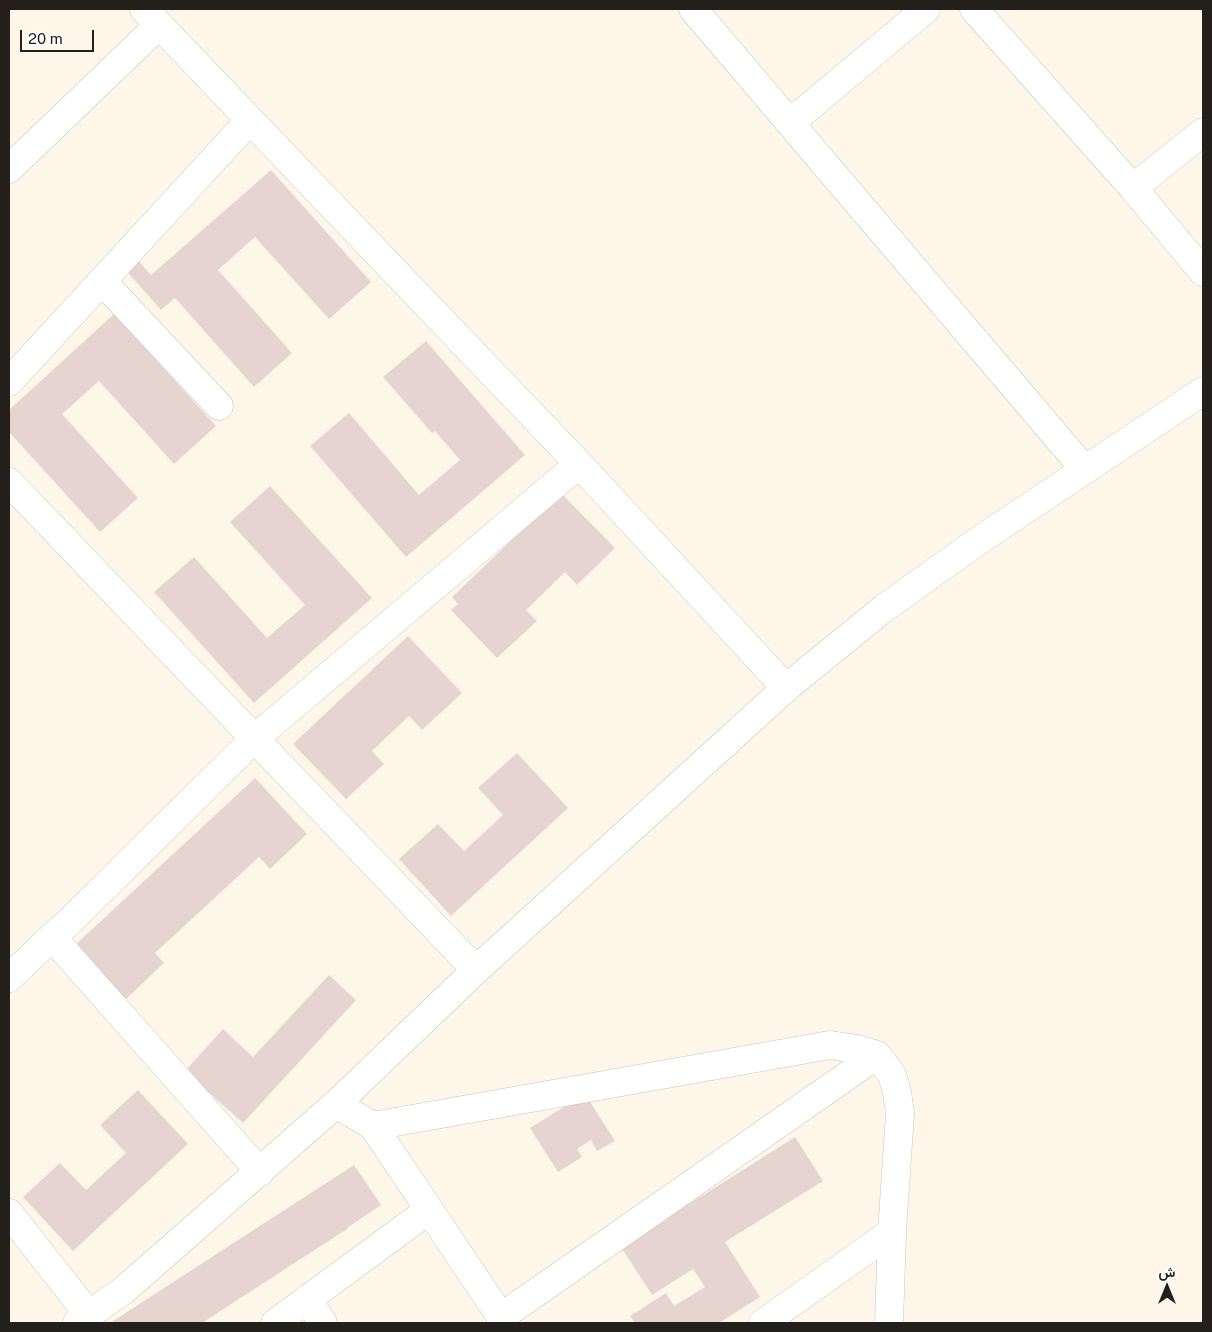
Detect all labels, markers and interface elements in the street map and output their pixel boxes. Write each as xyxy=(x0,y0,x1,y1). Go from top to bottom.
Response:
scale bar xyxy=(22,20,96,52)
text: 20 m xyxy=(28,30,63,47)
north arrow xyxy=(1142,1262,1192,1312)
text: ش xyxy=(1159,1264,1175,1280)

